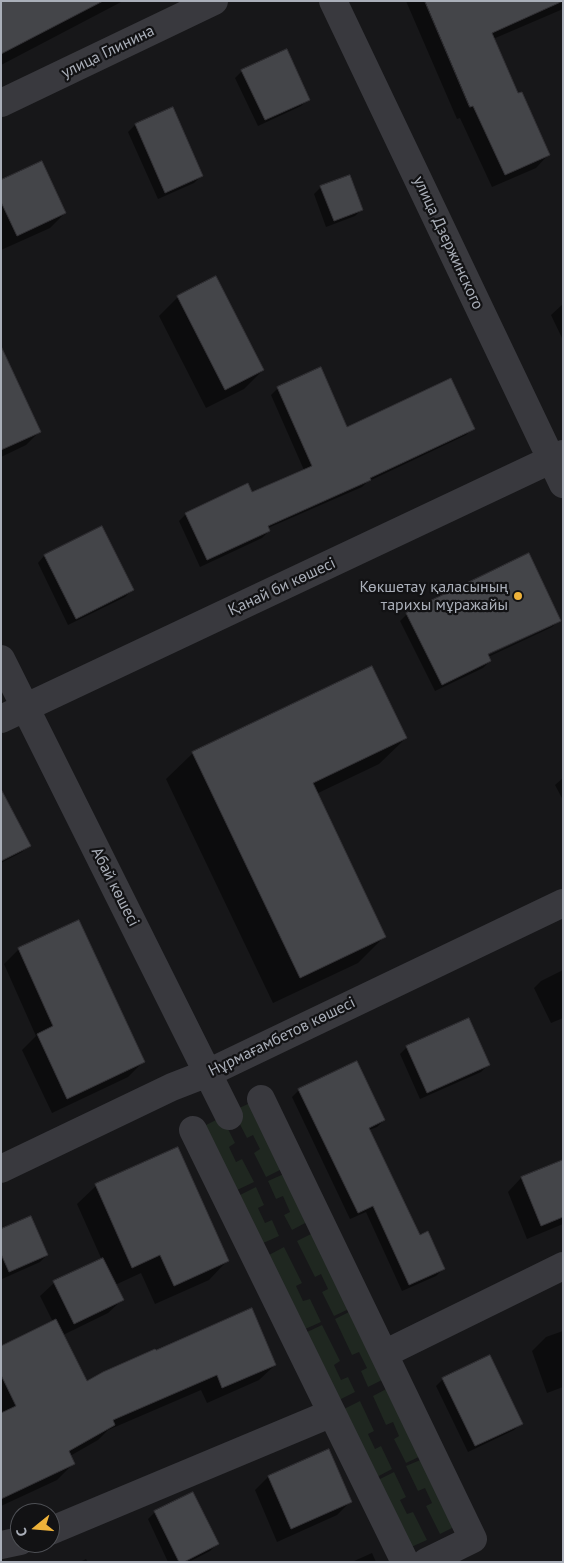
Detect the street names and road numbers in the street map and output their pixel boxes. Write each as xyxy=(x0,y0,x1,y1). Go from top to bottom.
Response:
street label: улица Глинина xyxy=(58,21,158,83)
street label: улица Дзержинского xyxy=(409,173,487,313)
street label: Қанай би көшесі xyxy=(225,554,339,620)
street label: Абай көшесі xyxy=(87,844,143,930)
street label: Нұрмағамбетов көшесі xyxy=(206,993,358,1081)

